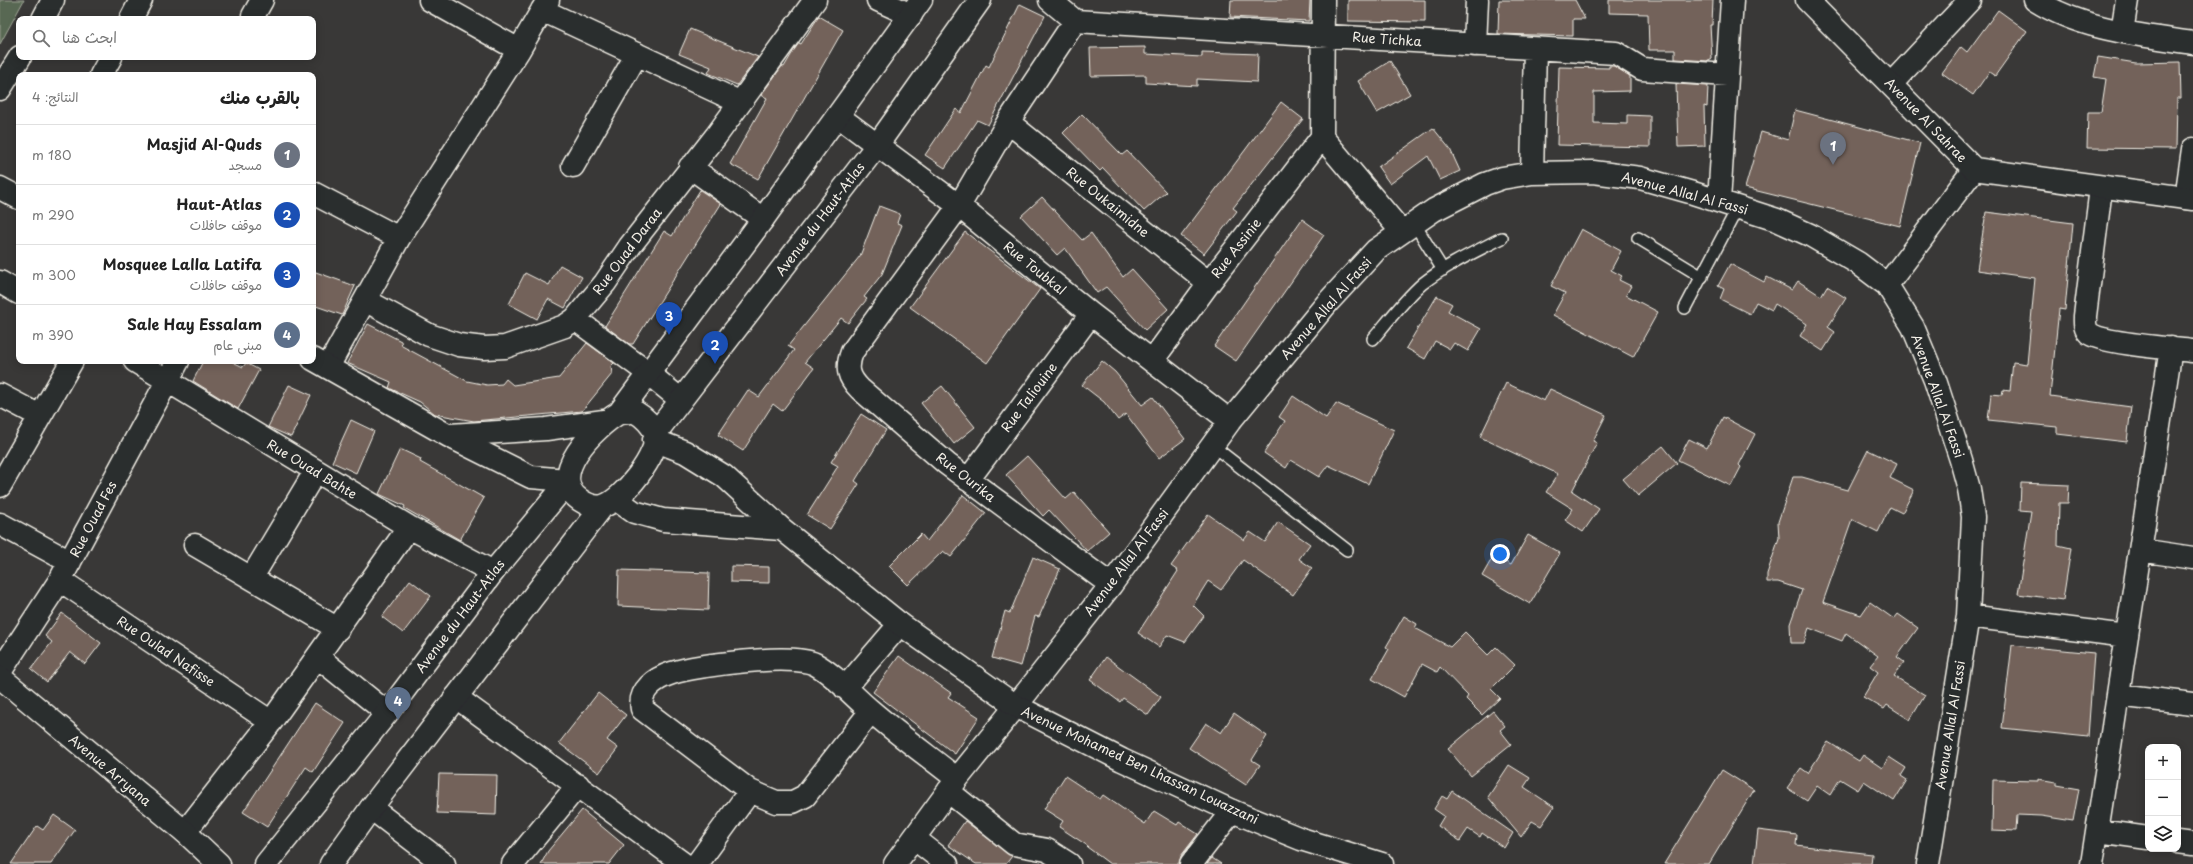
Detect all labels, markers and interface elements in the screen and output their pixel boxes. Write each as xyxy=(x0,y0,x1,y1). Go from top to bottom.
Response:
search box xyxy=(16,16,316,60)
text: ابحث هنا xyxy=(62,25,117,48)
icon: search xyxy=(30,27,52,49)
street label: Rue Tichka xyxy=(1352,27,1423,50)
street label: Avenue Al Sahrae xyxy=(1881,73,1972,166)
text: بالقرب منك xyxy=(220,84,300,110)
text: النتائج: 4 xyxy=(32,87,79,106)
text: Masjid Al-Quds xyxy=(147,132,262,155)
pin: 1 xyxy=(1820,132,1846,165)
text: 180 m xyxy=(32,145,72,164)
text: 1 xyxy=(284,145,290,164)
text: مسجد xyxy=(229,155,262,174)
street label: Avenue du Haut-Atlas xyxy=(771,158,869,279)
street label: Rue Oukaimidne xyxy=(1063,162,1154,241)
street label: Avenue Allal Al Fassi xyxy=(1620,166,1750,219)
text: Haut-Atlas xyxy=(176,192,262,215)
street label: Rue Ouad Daraa xyxy=(588,203,666,298)
text: 290 m xyxy=(32,205,74,224)
text: 2 xyxy=(282,205,292,224)
street label: Rue Assinie xyxy=(1206,214,1265,282)
text: موقف حافلات xyxy=(190,215,262,234)
street label: Rue Toubkal xyxy=(1000,236,1071,299)
text: Mosquee Lalla Latifa xyxy=(103,252,262,275)
street label: Avenue Allal Al Fassi xyxy=(1276,252,1375,363)
text: 300 m xyxy=(32,265,76,284)
text: 3 xyxy=(283,265,291,284)
text: موقف حافلات xyxy=(190,275,262,294)
pin: 3 xyxy=(656,302,682,335)
text: Sale Hay Essalam xyxy=(127,312,262,335)
text: 390 m xyxy=(32,325,74,344)
text: 4 xyxy=(283,325,291,344)
pin: 2 xyxy=(702,331,728,364)
street label: Avenue Allal Al Fassi xyxy=(1907,331,1970,460)
text: مبنى عام xyxy=(213,335,262,354)
street label: Rue Taliouine xyxy=(996,358,1061,436)
street label: Rue Ouad Bahte xyxy=(264,434,361,503)
street label: Rue Ourika xyxy=(933,447,1001,506)
street label: Rue Ouad Fes xyxy=(64,477,121,560)
street label: Avenue Allal Al Fassi xyxy=(1079,504,1172,619)
your location xyxy=(1490,544,1510,564)
street label: Avenue du Haut-Atlas xyxy=(411,555,509,676)
street label: Rue Oulad Nafisse xyxy=(113,611,219,691)
street label: Avenue Allal Al Fassi xyxy=(1930,659,1969,791)
pin: 4 xyxy=(385,687,411,720)
street label: Avenue Mohamed Ben Lhassan Louazzani xyxy=(1018,701,1262,828)
street label: Avenue Arryana xyxy=(65,729,156,810)
map controls xyxy=(2145,744,2181,852)
button: + xyxy=(2145,744,2181,780)
button: − xyxy=(2145,780,2181,816)
button: layers xyxy=(2145,816,2181,852)

